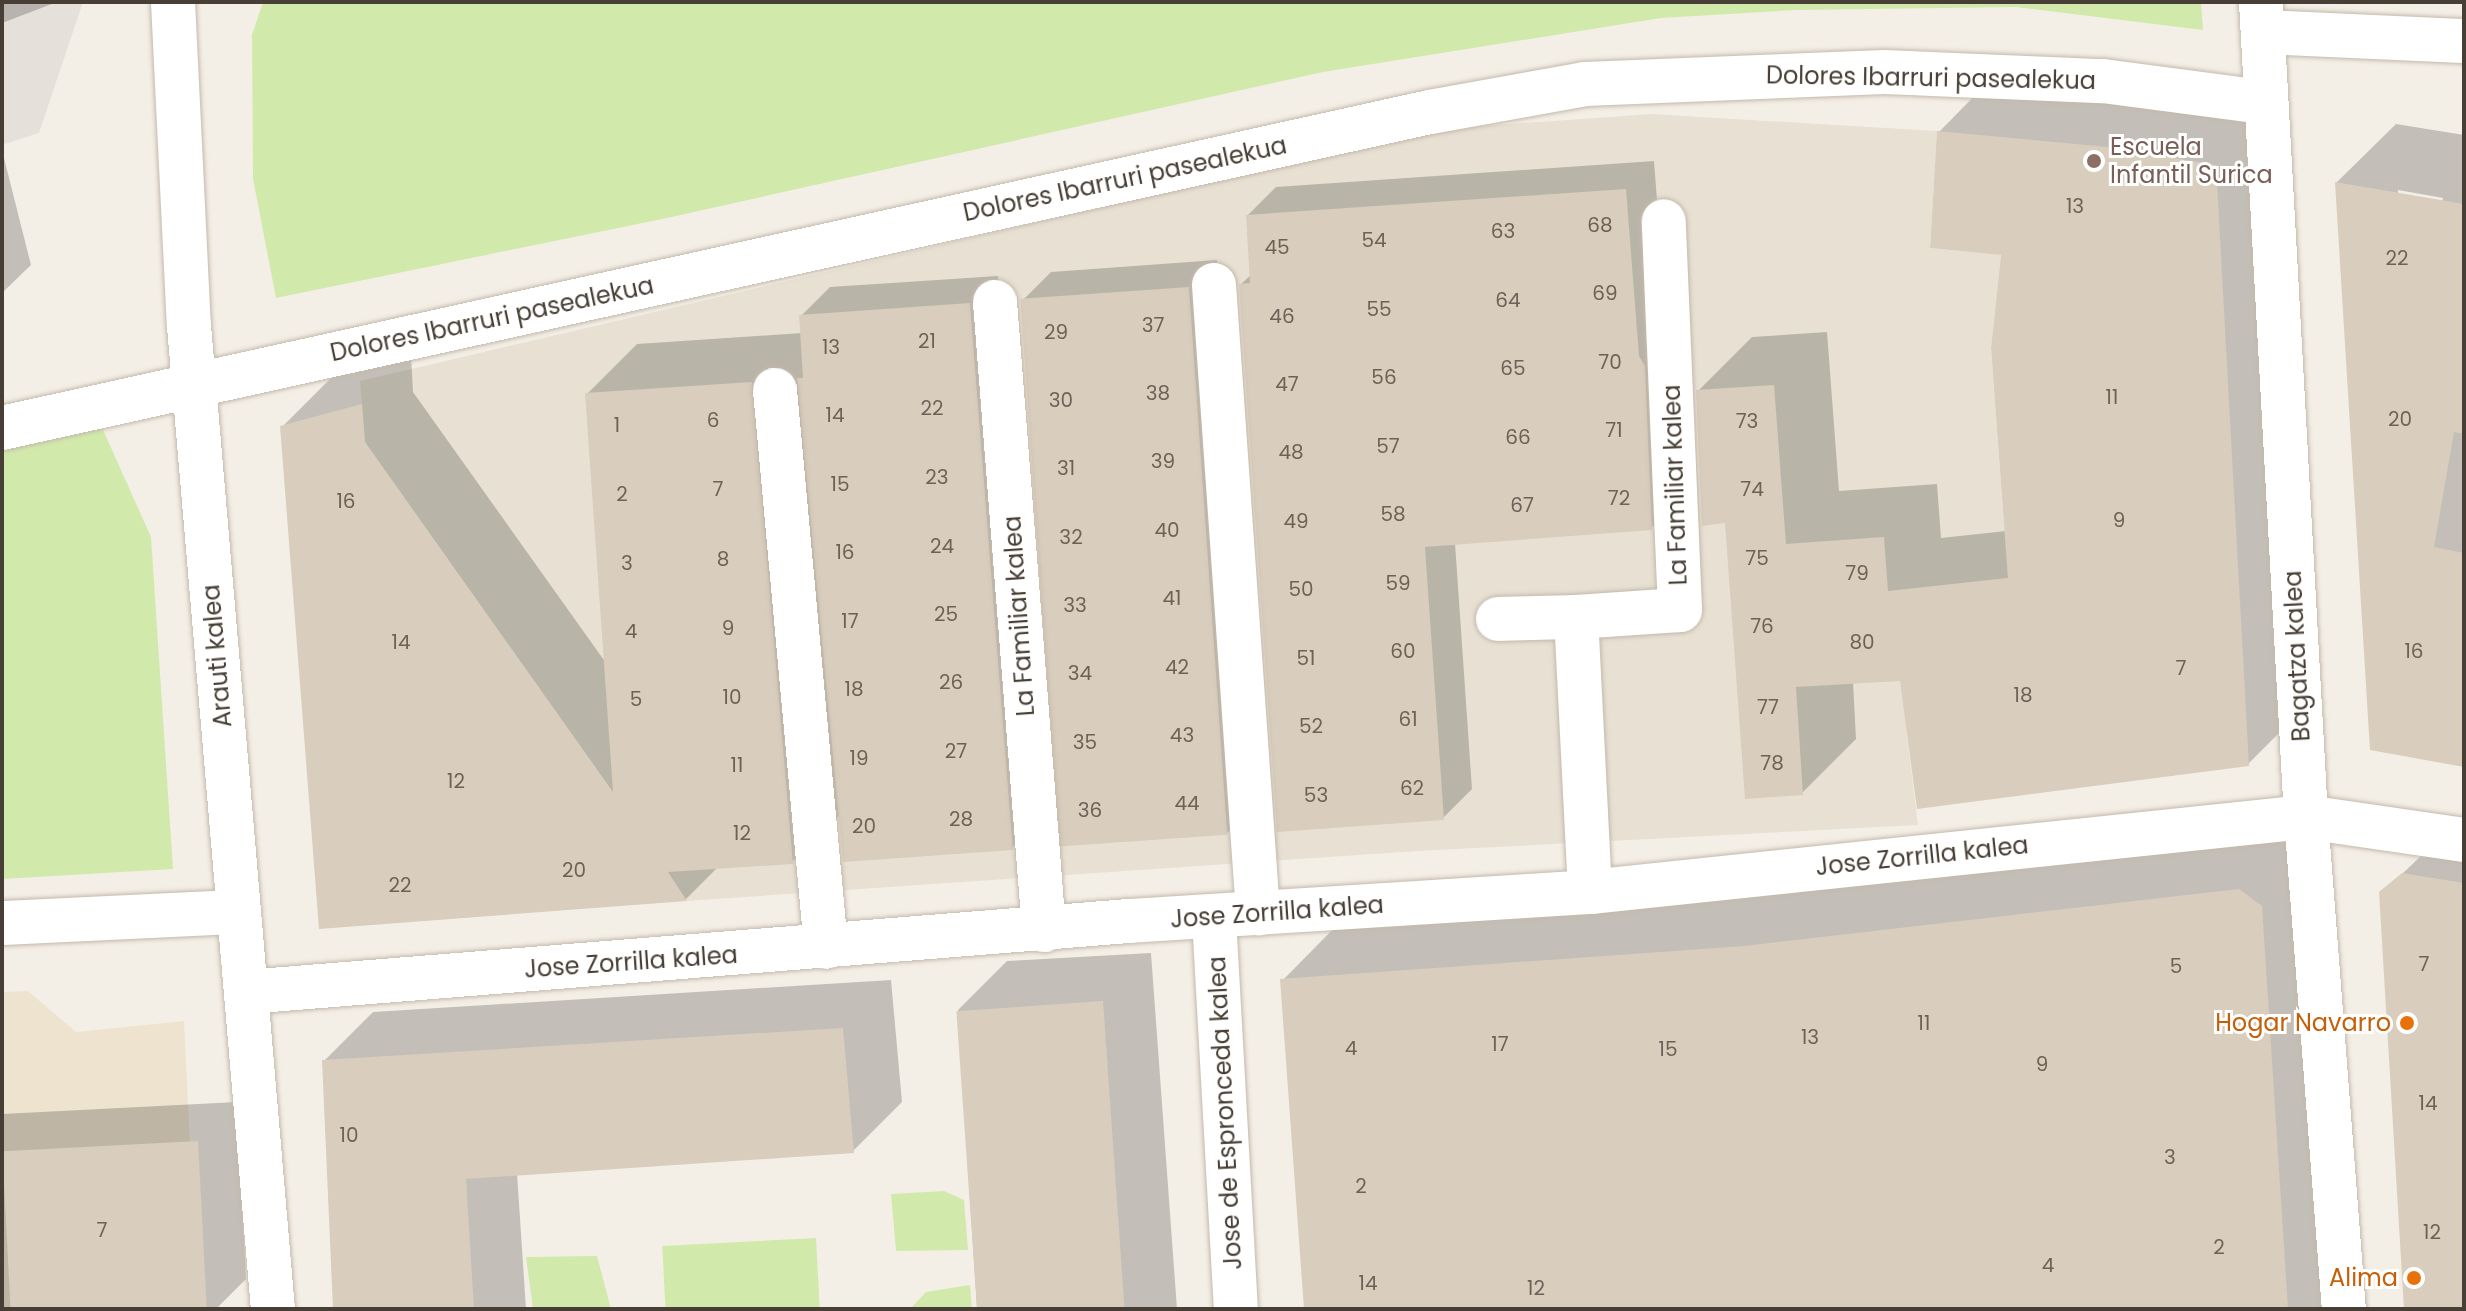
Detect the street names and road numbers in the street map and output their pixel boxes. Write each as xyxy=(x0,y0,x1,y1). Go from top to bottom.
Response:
street label: Dolores Ibarruri pasealekua xyxy=(1766,61,2096,95)
street label: Dolores Ibarruri pasealekua xyxy=(961,131,1289,227)
street label: Dolores Ibarruri pasealekua xyxy=(328,271,656,367)
street label: La Familiar kalea xyxy=(1657,384,1693,586)
street label: La Familiar kalea xyxy=(998,515,1040,717)
street label: Bagatza kalea xyxy=(2278,570,2316,742)
street label: Arauti kalea xyxy=(196,583,238,729)
street label: Jose Zorrilla kalea xyxy=(1814,830,2030,882)
street label: Jose Zorrilla kalea xyxy=(1169,890,1385,934)
street label: Jose Zorrilla kalea xyxy=(523,940,739,984)
street label: Jose de Espronceda kalea xyxy=(1202,955,1248,1271)

